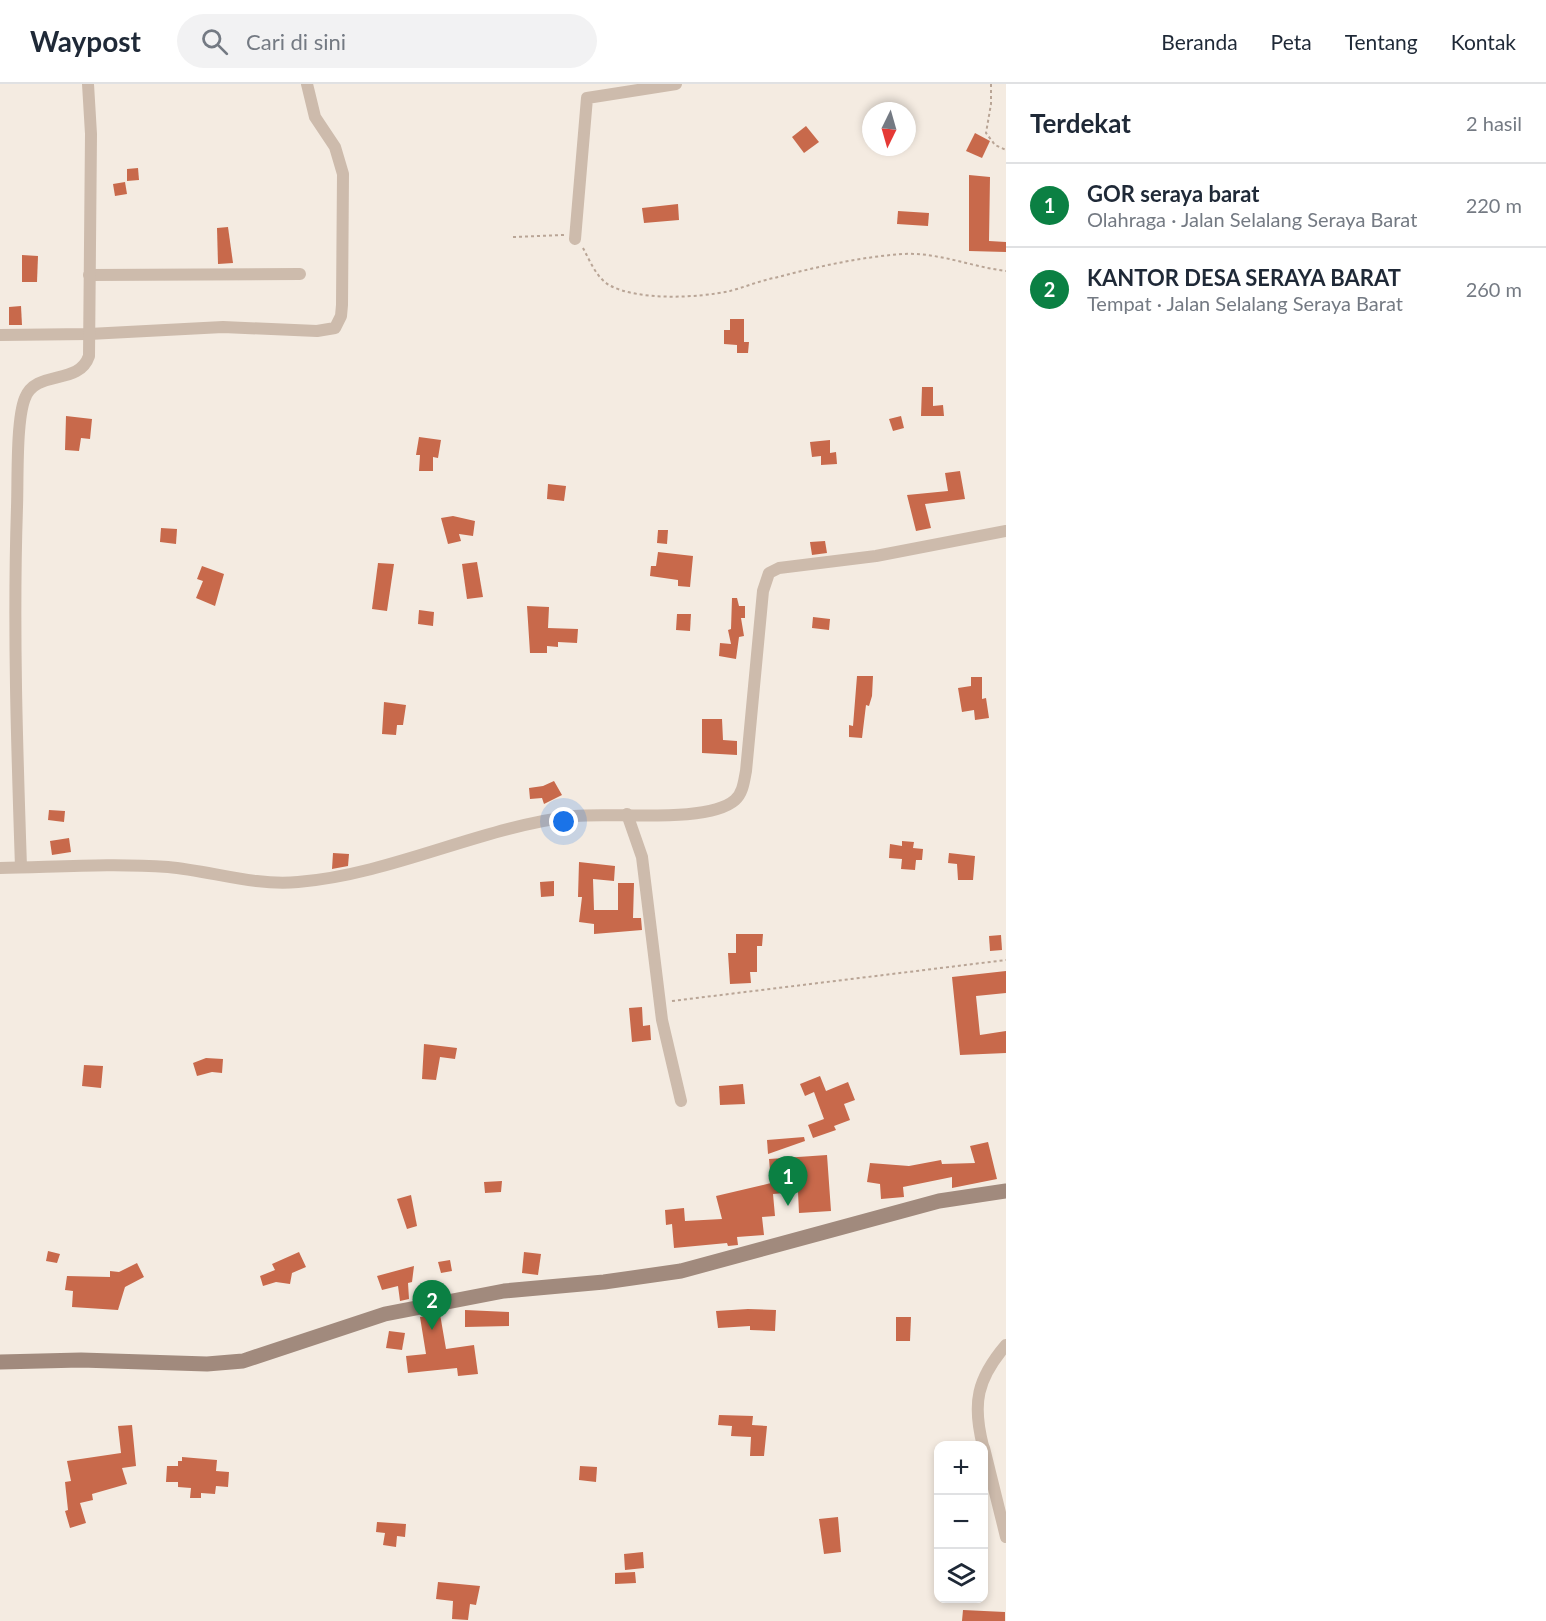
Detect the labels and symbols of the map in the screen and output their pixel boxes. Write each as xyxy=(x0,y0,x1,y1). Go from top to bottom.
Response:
north arrow xyxy=(862,102,916,156)
your location xyxy=(549,807,578,836)
pin: 1 xyxy=(768,1156,808,1206)
pin: 2 xyxy=(412,1280,452,1330)

